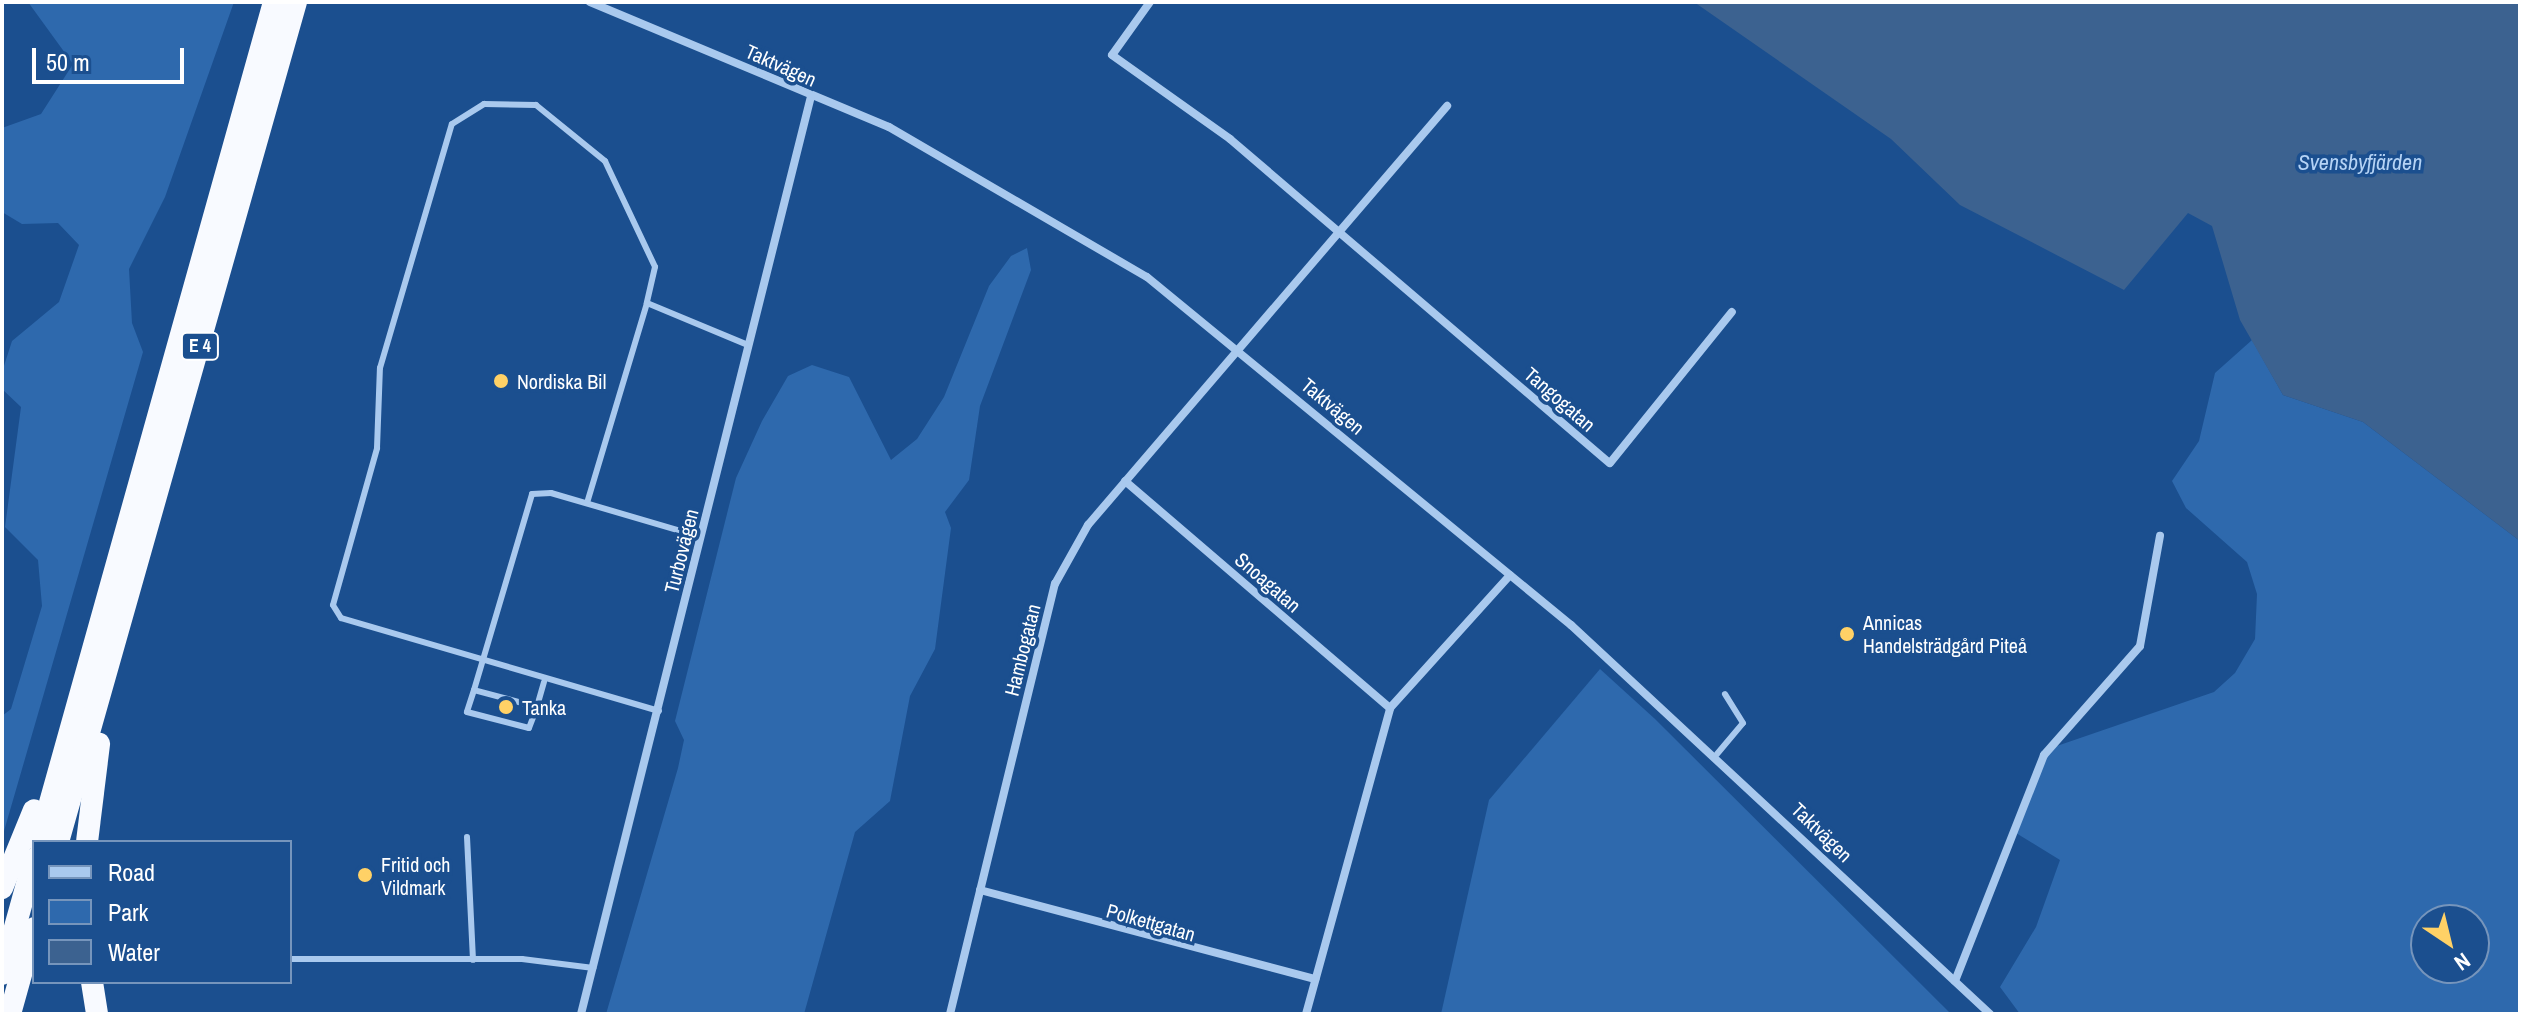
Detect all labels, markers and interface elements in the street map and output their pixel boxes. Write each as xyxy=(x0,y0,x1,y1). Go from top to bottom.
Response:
scale bar xyxy=(36,32,188,82)
street label: Taktvägen xyxy=(742,39,820,91)
text: 50 m xyxy=(46,46,90,78)
water label: Svensbyfjärden xyxy=(2298,150,2422,176)
road number: E 4 xyxy=(180,332,220,360)
street label: Tangogatan xyxy=(1520,362,1600,436)
place label: Nordiska Bil xyxy=(517,369,606,393)
marker: Nordiska Bil xyxy=(492,372,510,390)
street label: Taktvägen xyxy=(1297,373,1369,439)
street label: Turbovägen xyxy=(659,506,703,596)
street label: Snoagatan xyxy=(1230,547,1306,617)
street label: Hambogatan xyxy=(999,602,1045,698)
place label: Annicas Handelsträdgård Piteå xyxy=(1863,610,2027,657)
marker: Annicas Handelsträdgård Piteå xyxy=(1838,625,1856,643)
place label: Tanka xyxy=(522,695,566,719)
marker: Tanka xyxy=(497,698,515,716)
street label: Taktvägen xyxy=(1787,797,1857,867)
legend xyxy=(32,840,292,984)
place label: Fritid och Vildmark xyxy=(381,852,450,899)
text: Road xyxy=(108,856,155,888)
marker: Fritid och Vildmark xyxy=(356,866,374,884)
text: Park xyxy=(108,896,148,928)
street label: Polkettgatan xyxy=(1104,898,1198,946)
north arrow xyxy=(2410,904,2490,984)
text: Water xyxy=(108,936,160,968)
text: N xyxy=(2449,946,2477,978)

